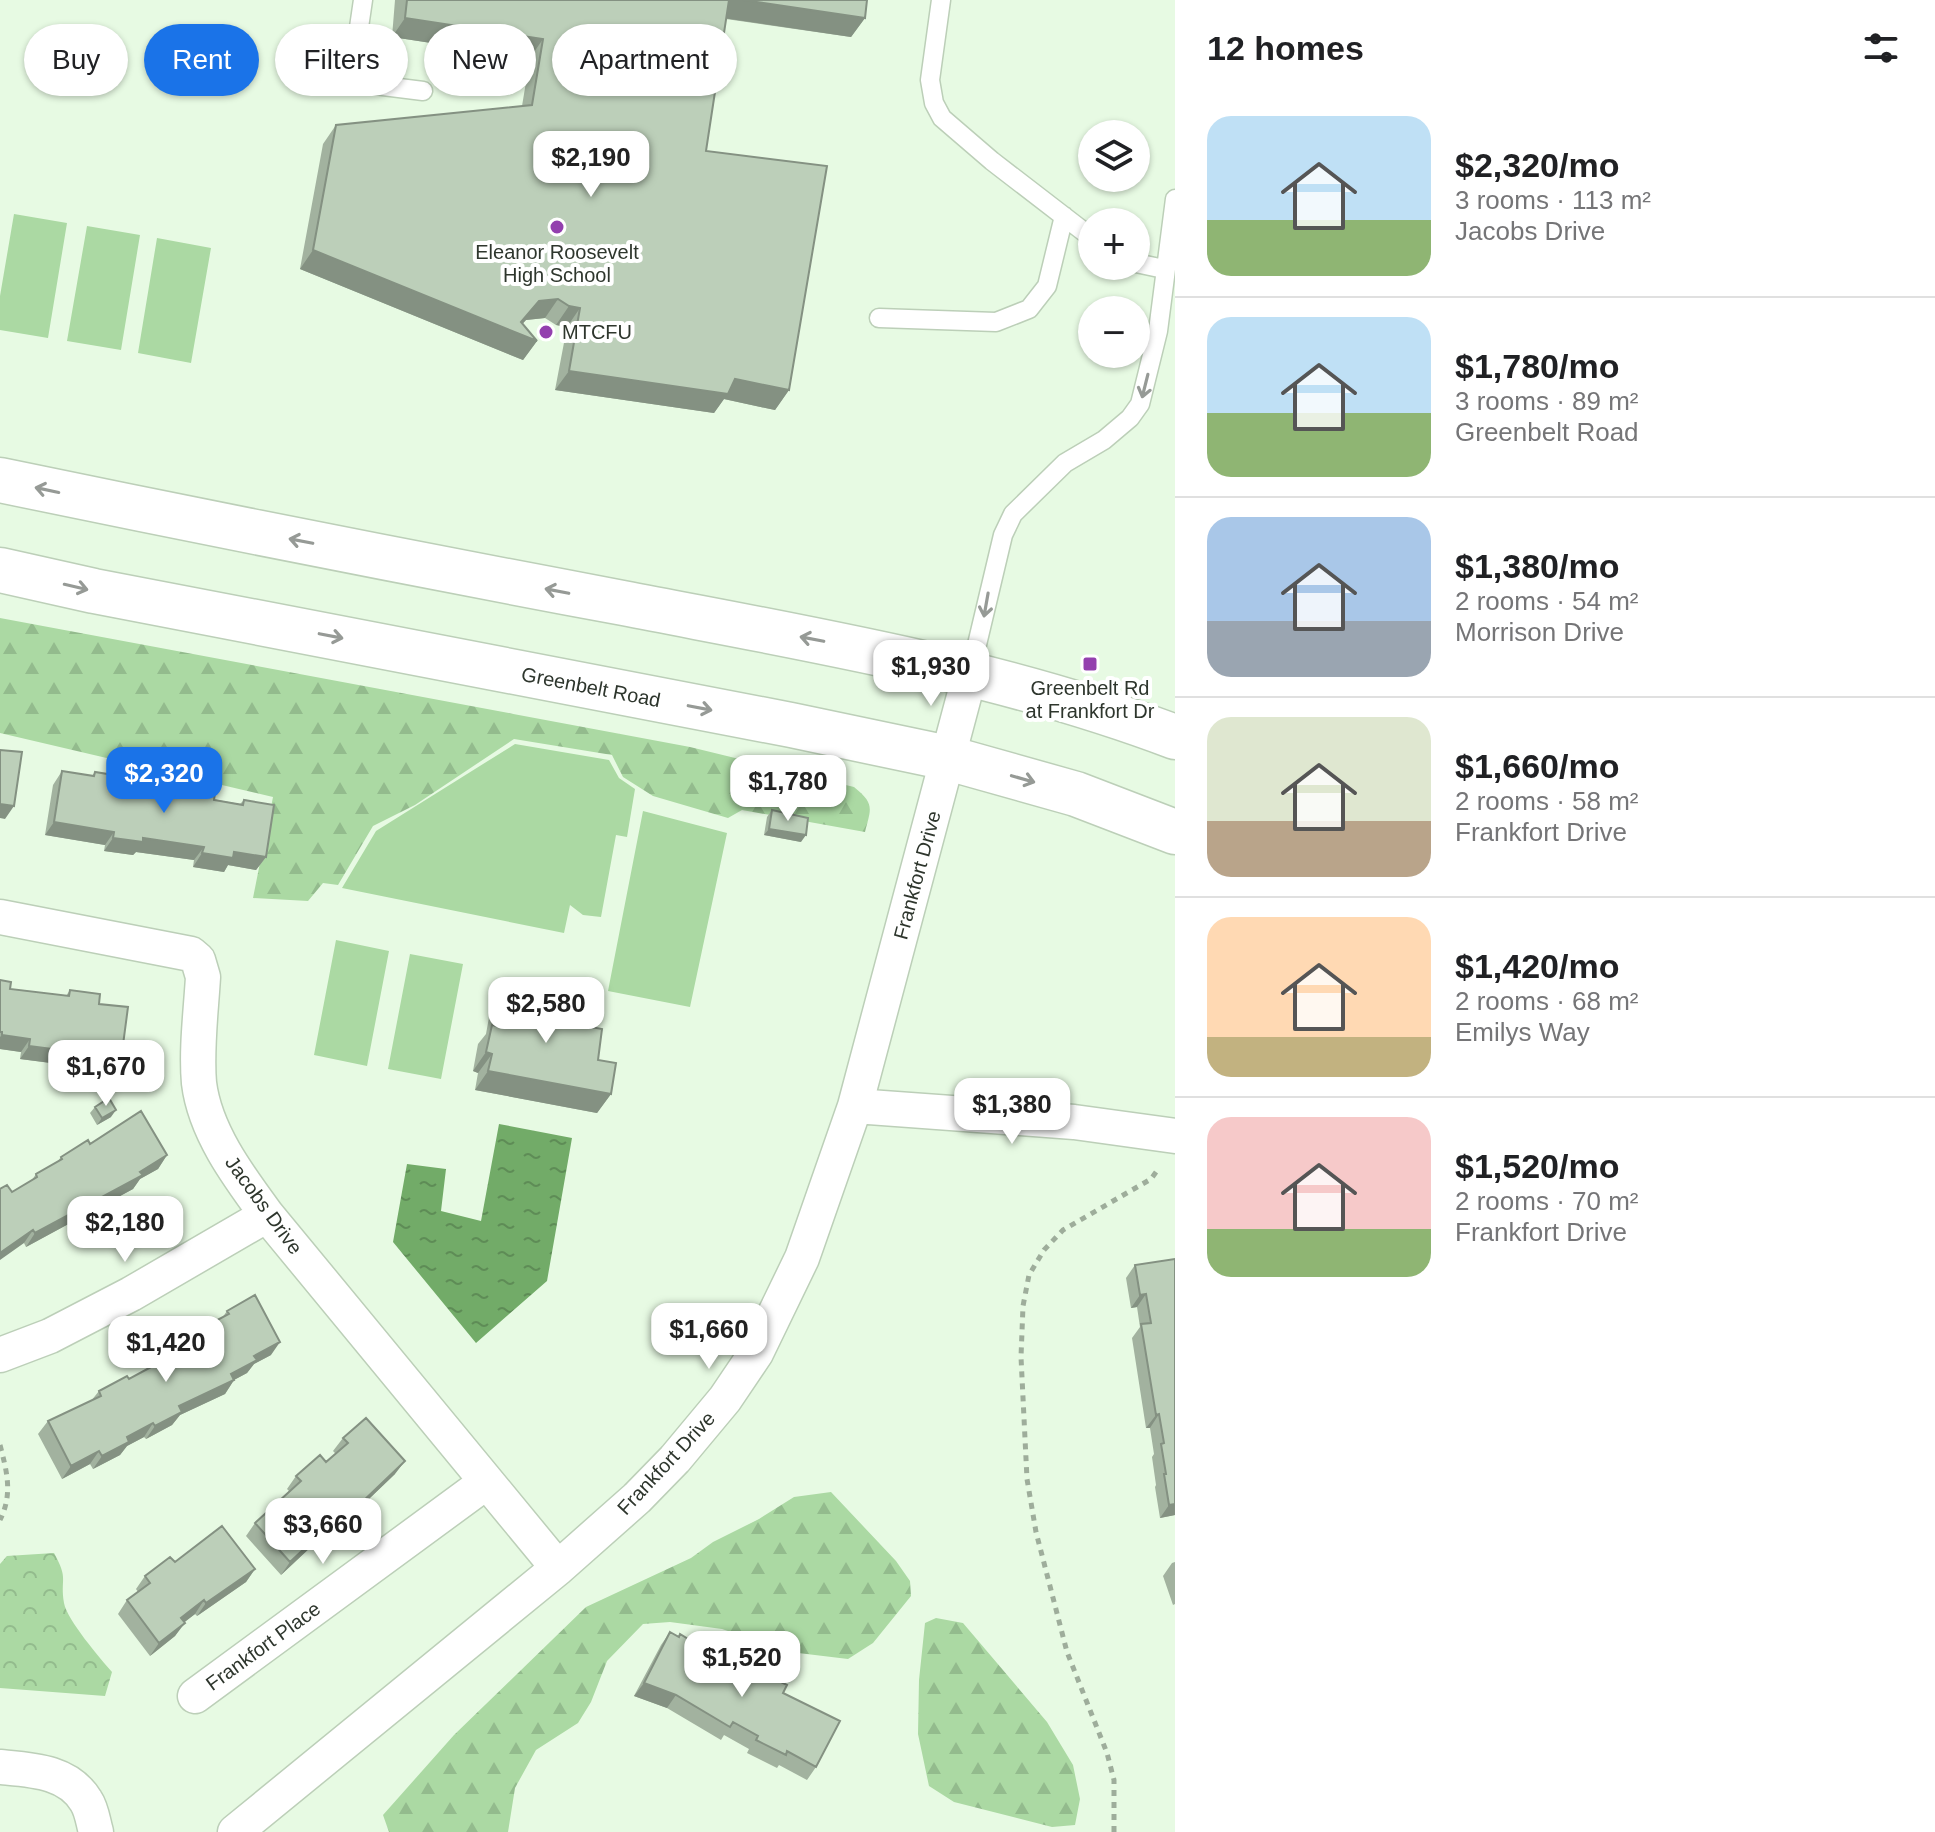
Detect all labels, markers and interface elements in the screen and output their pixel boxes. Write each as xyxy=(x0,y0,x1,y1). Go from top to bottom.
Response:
chip: Buy xyxy=(24,24,128,96)
chip: Rent xyxy=(144,24,259,96)
chip: Filters xyxy=(275,24,408,96)
chip: New xyxy=(424,24,536,96)
chip: Apartment xyxy=(552,24,737,96)
icon: filters xyxy=(1859,26,1903,70)
text: 12 homes xyxy=(1207,29,1364,67)
map controls xyxy=(1078,120,1150,368)
button: layers xyxy=(1078,120,1150,192)
pin: $2,190 xyxy=(526,131,656,199)
text: $2,190 xyxy=(551,142,631,172)
text: $2,320/mo xyxy=(1455,146,1619,184)
icon: home xyxy=(1271,148,1367,244)
text: 3 rooms · 113 m² xyxy=(1455,185,1651,215)
button: + xyxy=(1078,208,1150,280)
text: Jacobs Drive xyxy=(1455,216,1605,246)
marker: Eleanor Roosevelt High School xyxy=(548,218,566,236)
place label: Eleanor Roosevelt High School xyxy=(475,241,639,286)
button: − xyxy=(1078,296,1150,368)
place label: MTCFU xyxy=(562,321,632,343)
marker: MTCFU xyxy=(537,323,555,341)
text: $1,780/mo xyxy=(1455,347,1619,385)
icon: home xyxy=(1271,349,1367,445)
one-way arrow xyxy=(1136,373,1151,398)
text: 3 rooms · 89 m² xyxy=(1455,386,1639,416)
text: Greenbelt Road xyxy=(1455,417,1639,447)
one-way arrow xyxy=(34,482,60,497)
one-way arrow xyxy=(289,533,315,548)
text: $1,380/mo xyxy=(1455,547,1619,585)
icon: home xyxy=(1271,549,1367,645)
one-way arrow xyxy=(63,580,88,595)
one-way arrow xyxy=(544,583,570,598)
text: 2 rooms · 54 m² xyxy=(1455,586,1639,616)
one-way arrow xyxy=(978,591,993,617)
text: Morrison Drive xyxy=(1455,617,1624,647)
one-way arrow xyxy=(318,629,344,644)
one-way arrow xyxy=(800,631,825,646)
pin: $1,930 xyxy=(866,640,996,708)
text: $1,930 xyxy=(891,651,971,681)
marker: Greenbelt Rd at Frankfort Dr xyxy=(1081,655,1099,673)
street label: Greenbelt Road xyxy=(520,663,662,711)
place label: Greenbelt Rd at Frankfort Dr xyxy=(1026,677,1155,722)
one-way arrow xyxy=(687,701,713,716)
pin: $2,320 xyxy=(99,747,229,815)
text: $1,660/mo xyxy=(1455,747,1619,785)
icon: home xyxy=(1271,749,1367,845)
pin: $1,780 xyxy=(723,755,853,823)
text: $2,320 xyxy=(124,758,204,788)
text: $1,780 xyxy=(748,766,828,796)
one-way arrow xyxy=(1010,772,1036,787)
text: 2 rooms · 58 m² xyxy=(1455,786,1639,816)
street label: Frankfort Drive xyxy=(889,808,945,942)
text: Frankfort Drive xyxy=(1455,817,1627,847)
text: $1,420/mo xyxy=(1455,947,1619,985)
icon: home xyxy=(1271,949,1367,1045)
pin: $2,580 xyxy=(481,977,611,1045)
text: 2 rooms · 68 m² xyxy=(1455,986,1639,1016)
text: $2,580 xyxy=(506,988,586,1018)
text: Emilys Way xyxy=(1455,1017,1590,1047)
pin: $1,670 xyxy=(41,1040,171,1108)
text: $1,670 xyxy=(66,1051,146,1081)
pin: $1,380 xyxy=(947,1078,1077,1146)
text: $1,380 xyxy=(972,1089,1052,1119)
text: $1,520/mo xyxy=(1455,1147,1619,1185)
icon: home xyxy=(1271,1149,1367,1245)
street label: Jacobs Drive xyxy=(221,1152,307,1258)
text: 2 rooms · 70 m² xyxy=(1455,1186,1639,1216)
pin: $2,180 xyxy=(60,1196,190,1264)
text: $2,180 xyxy=(85,1207,165,1237)
text: Frankfort Drive xyxy=(1455,1217,1627,1247)
pin: $1,660 xyxy=(644,1303,774,1371)
text: $1,660 xyxy=(669,1314,749,1344)
pin: $1,420 xyxy=(101,1316,231,1384)
text: $1,420 xyxy=(126,1327,206,1357)
street label: Frankfort Drive xyxy=(613,1407,719,1519)
pin: $3,660 xyxy=(258,1498,388,1566)
text: $3,660 xyxy=(283,1509,363,1539)
street label: Frankfort Place xyxy=(202,1597,324,1695)
pin: $1,520 xyxy=(677,1631,807,1699)
text: $1,520 xyxy=(702,1642,782,1672)

